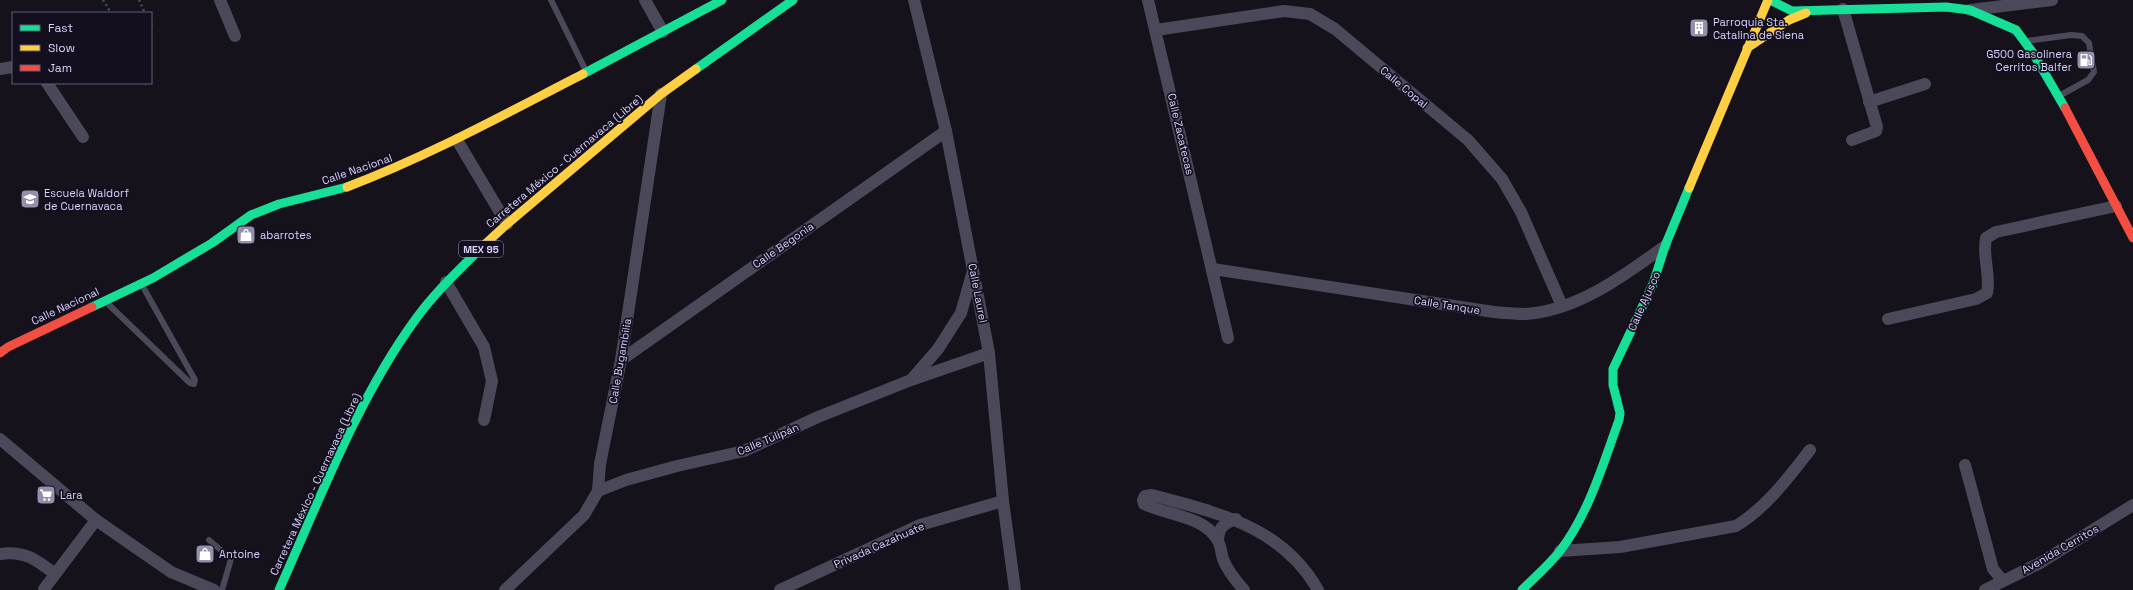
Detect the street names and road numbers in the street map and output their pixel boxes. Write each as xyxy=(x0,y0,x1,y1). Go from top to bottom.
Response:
street label: Calle Copal xyxy=(1377,63,1431,111)
street label: Carretera México - Cuernavaca (Libre) xyxy=(483,91,645,231)
street label: Calle Zacatecas xyxy=(1165,92,1197,176)
street label: Calle Nacional xyxy=(320,150,394,188)
street label: Calle Begonia xyxy=(750,218,817,271)
road number: MEX 95 xyxy=(459,241,503,257)
street label: Calle Laurel xyxy=(965,262,991,324)
street label: Calle Ajusco xyxy=(1625,269,1663,333)
street label: Calle Nacional xyxy=(29,284,101,328)
street label: Calle Tanque xyxy=(1413,293,1481,317)
street label: Calle Bugambilia xyxy=(606,317,635,405)
street label: Carretera México - Cuernavaca (Libre) xyxy=(266,390,364,578)
street label: Calle Tulipán xyxy=(735,420,801,458)
street label: Privada Cazahuate xyxy=(831,519,927,571)
street label: Avenida Cerritos xyxy=(2019,521,2101,577)

